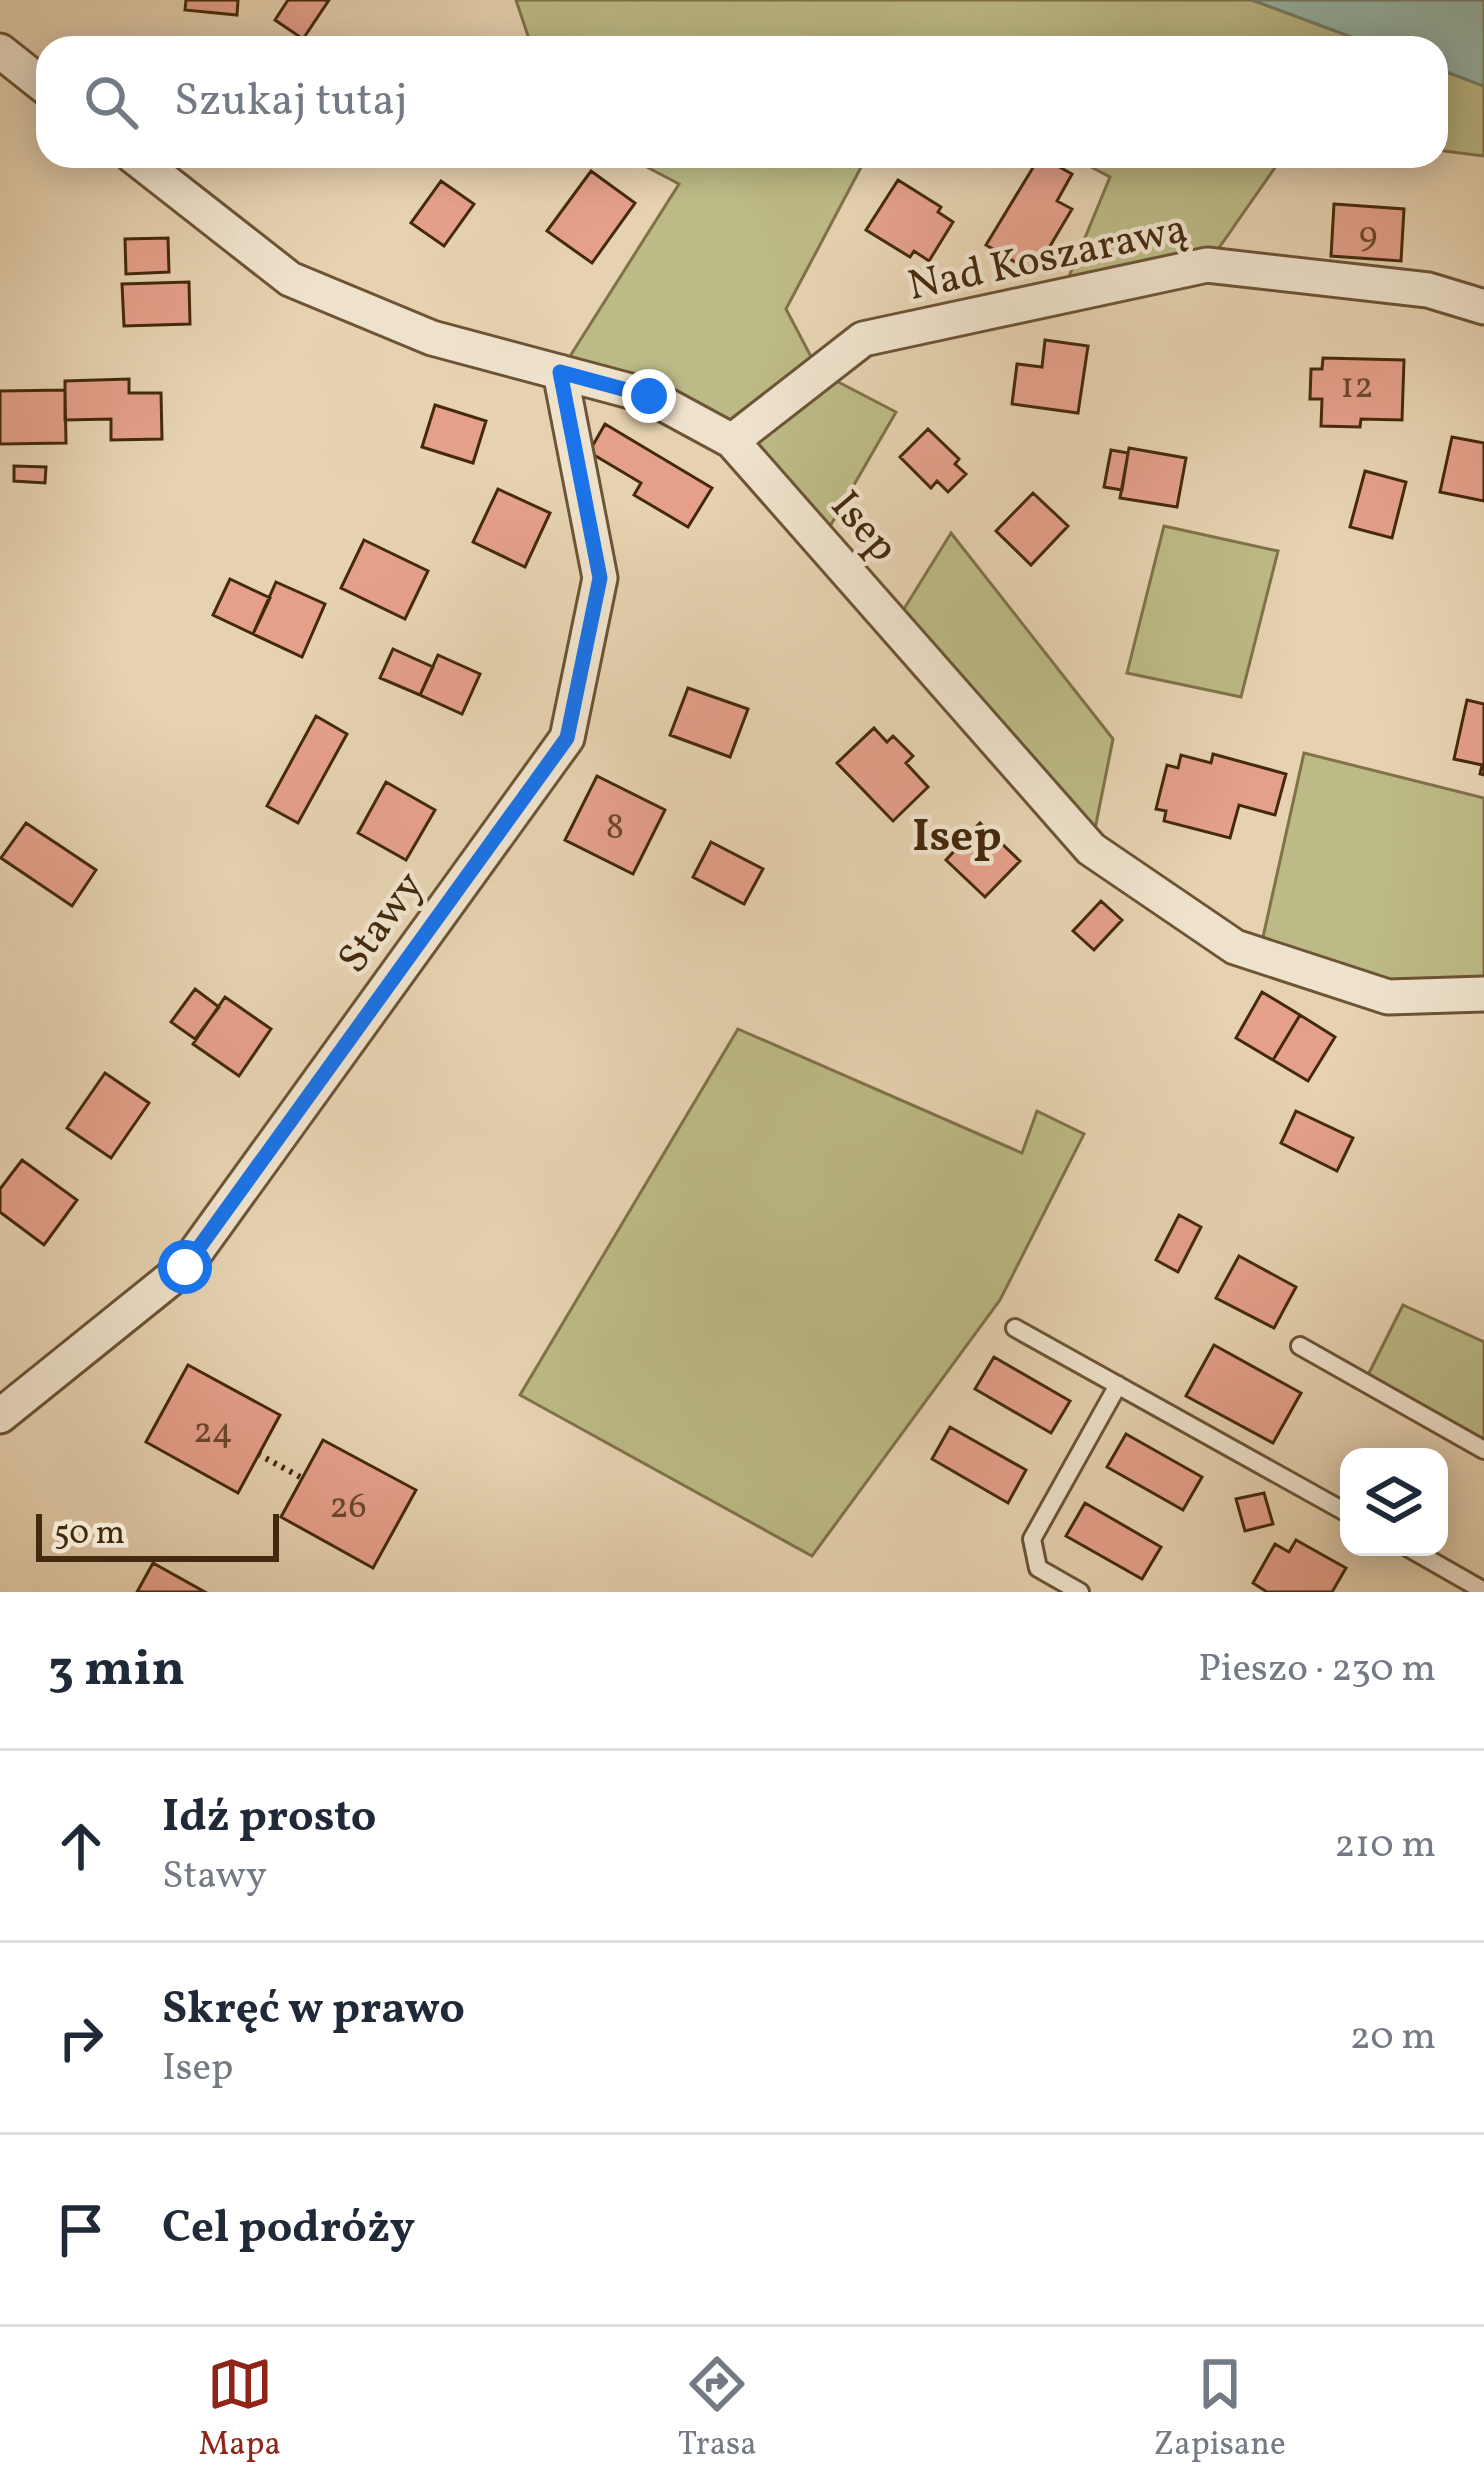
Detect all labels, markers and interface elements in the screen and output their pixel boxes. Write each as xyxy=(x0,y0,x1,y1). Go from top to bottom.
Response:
search box xyxy=(36,36,1448,168)
icon: search xyxy=(78,69,144,135)
text: Szukaj tutaj xyxy=(174,71,408,134)
street label: Nad Koszarawą xyxy=(903,201,1193,318)
house number: 9 xyxy=(1359,211,1377,261)
house number: 12 xyxy=(1340,363,1374,413)
route end xyxy=(622,369,676,423)
street label: Isep xyxy=(815,480,910,576)
house number: 8 xyxy=(606,804,624,854)
district label: Isep xyxy=(912,807,1002,870)
street label: Stawy xyxy=(326,860,440,987)
route start xyxy=(158,1240,212,1294)
house number: 24 xyxy=(193,1408,233,1458)
map controls xyxy=(1340,1448,1448,1556)
button: layers xyxy=(1340,1448,1448,1556)
house number: 26 xyxy=(329,1483,367,1533)
scale bar xyxy=(36,1508,279,1561)
text: 50 m xyxy=(54,1512,125,1558)
text: 3 min xyxy=(48,1635,185,1706)
text: Pieszo · 230 m xyxy=(1198,1643,1436,1697)
text: Idź prosto xyxy=(162,1787,377,1850)
icon: ahead xyxy=(48,1813,114,1879)
text: 210 m xyxy=(1334,1819,1436,1873)
text: Stawy xyxy=(162,1850,267,1904)
text: Skręć w prawo xyxy=(162,1979,465,2042)
icon: right xyxy=(48,2005,114,2071)
text: 20 m xyxy=(1350,2011,1436,2065)
text: Isep xyxy=(162,2042,233,2096)
icon: arrive xyxy=(48,2197,114,2263)
text: Cel podróży xyxy=(162,2198,415,2261)
tab: Mapa xyxy=(198,2351,281,2469)
tab: Trasa xyxy=(678,2351,757,2469)
tab: Zapisane xyxy=(1154,2351,1286,2469)

